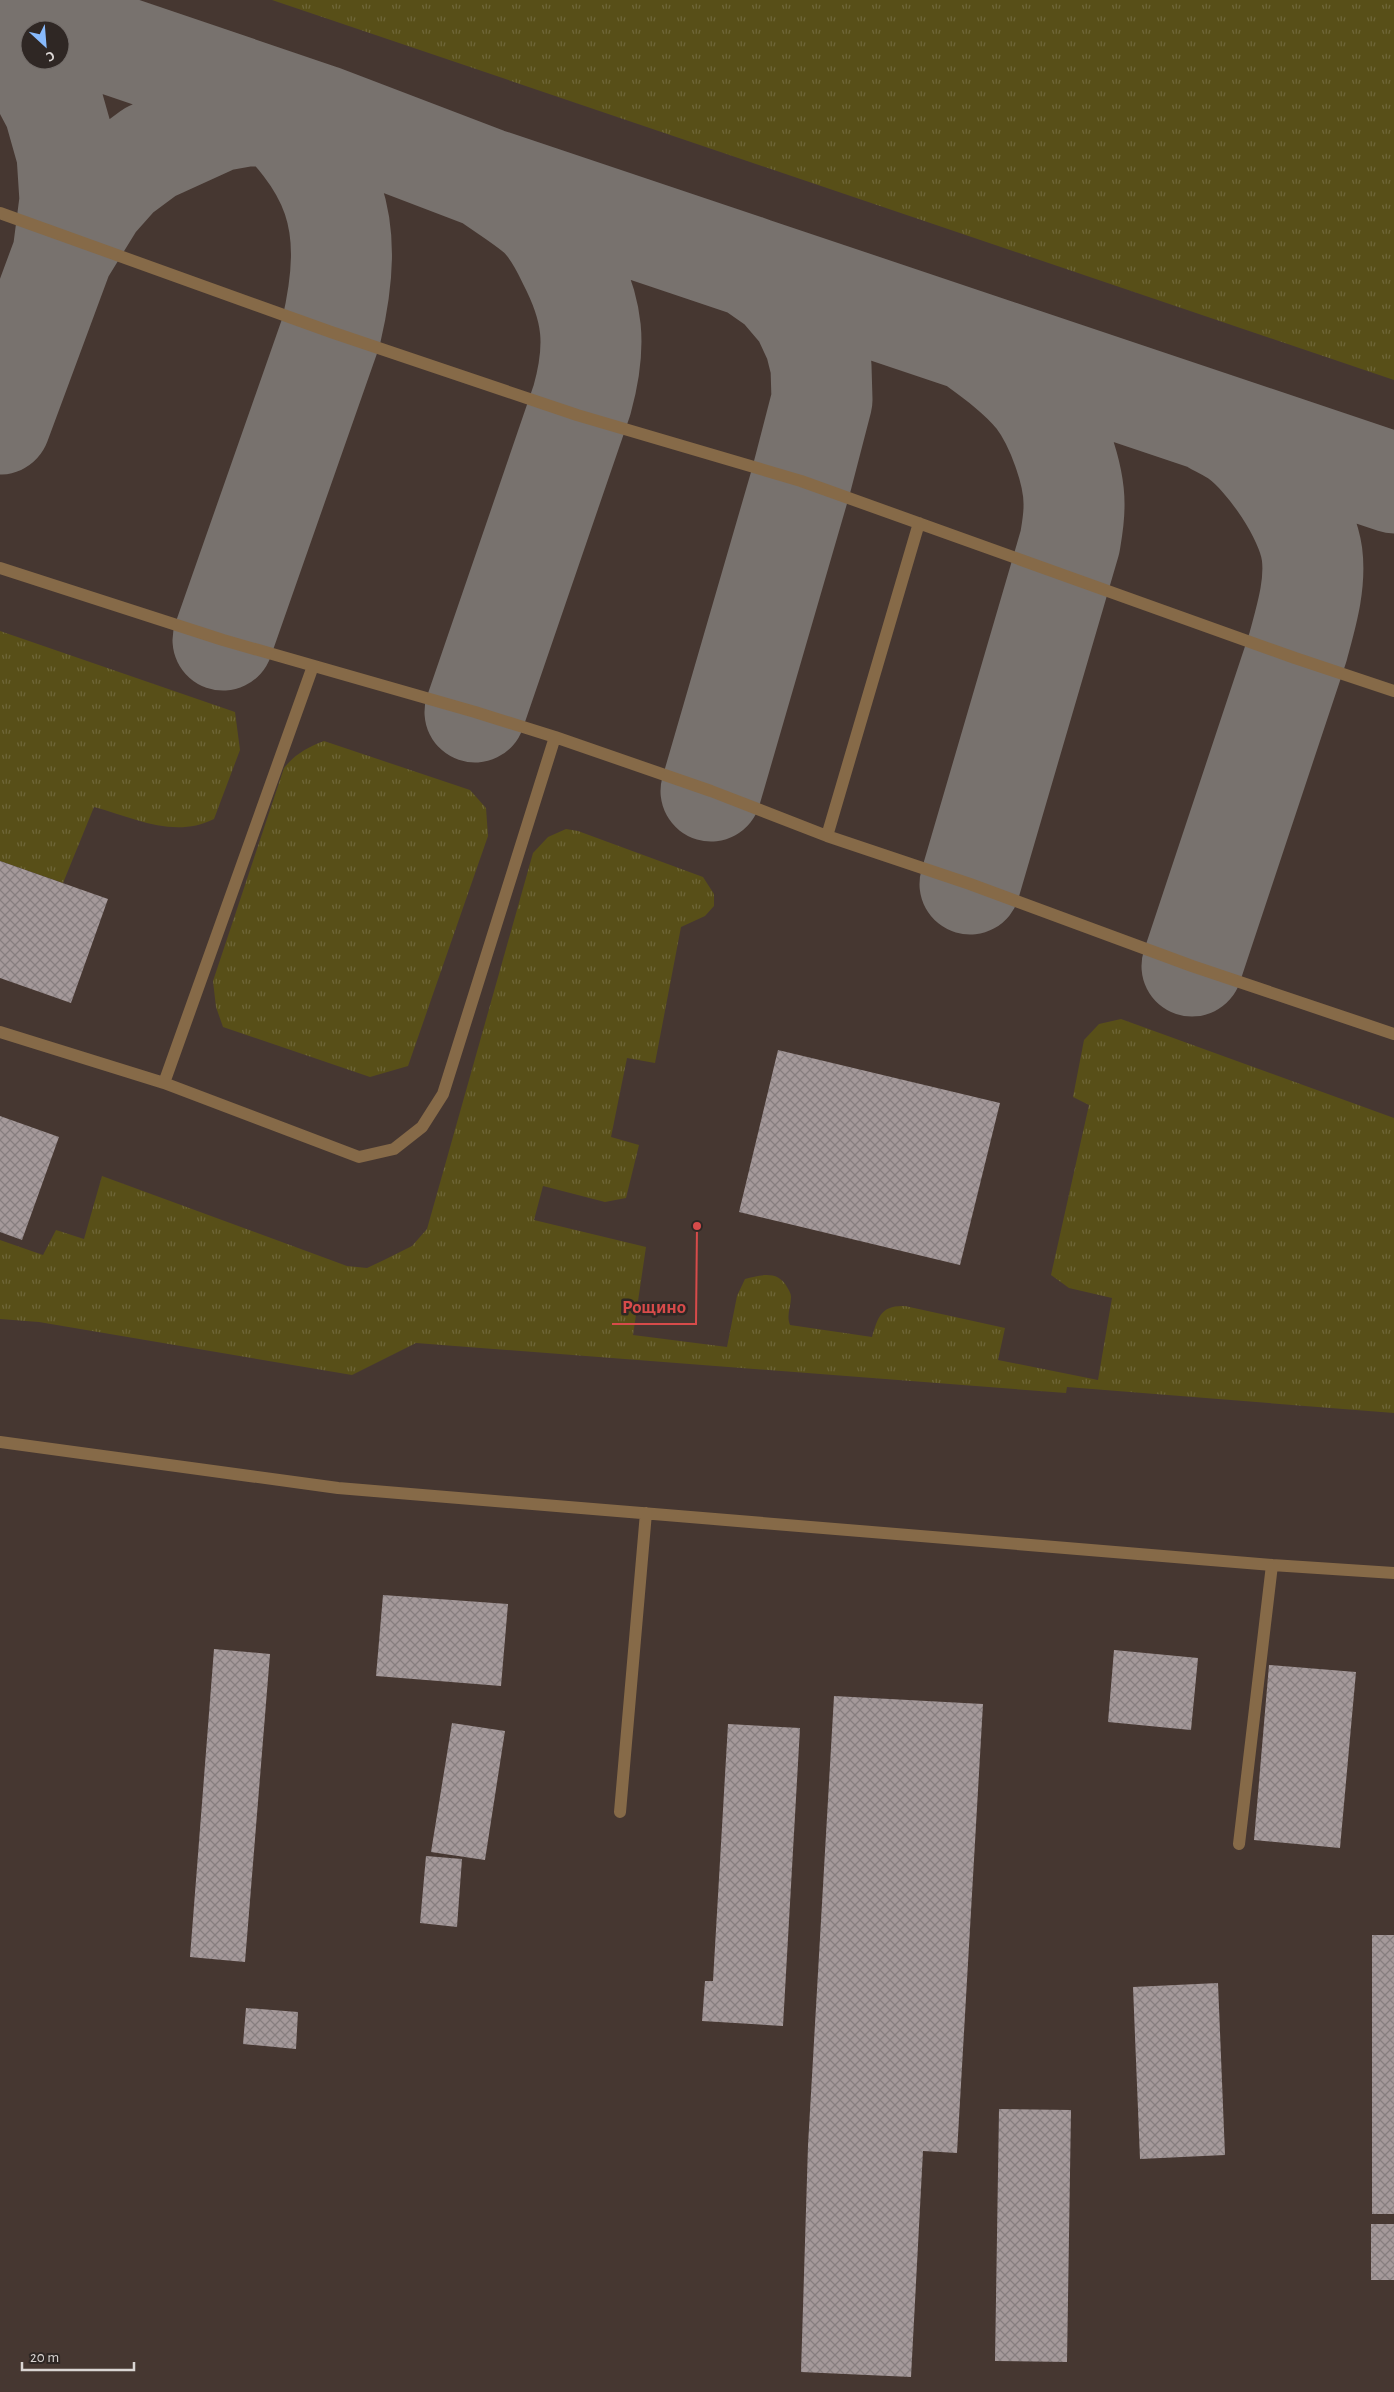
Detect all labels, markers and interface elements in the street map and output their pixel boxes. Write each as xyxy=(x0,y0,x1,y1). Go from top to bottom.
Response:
north arrow xyxy=(20,20,70,70)
text: С xyxy=(43,48,57,64)
callout: Рощино xyxy=(612,1290,696,1324)
text: Рощино xyxy=(622,1298,686,1317)
scale bar xyxy=(22,2340,135,2372)
text: 20 m xyxy=(30,2350,59,2365)

